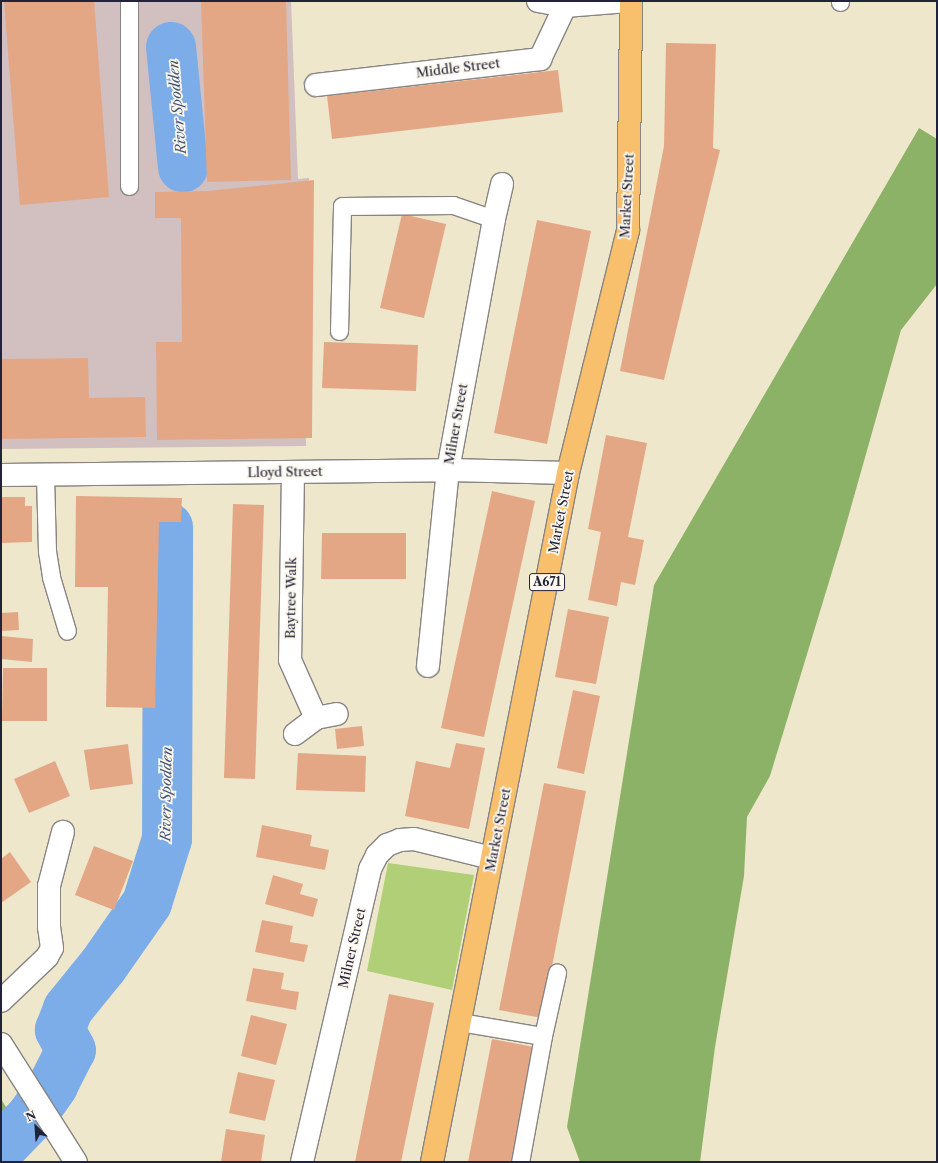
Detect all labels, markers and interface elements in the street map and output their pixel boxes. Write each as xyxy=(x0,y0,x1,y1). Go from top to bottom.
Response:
street label: Middle Street xyxy=(415,55,501,81)
water label: River Spodden xyxy=(165,59,189,155)
street label: Market Street xyxy=(617,153,637,239)
street label: Milner Street xyxy=(441,382,471,466)
street label: Lloyd Street xyxy=(247,464,323,480)
street label: Market Street xyxy=(545,469,577,555)
street label: Baytree Walk xyxy=(282,557,300,639)
road number: A671 xyxy=(529,572,565,592)
water label: River Spodden xyxy=(157,747,175,841)
street label: Market Street xyxy=(482,787,514,873)
street label: Milner Street xyxy=(335,906,369,990)
north arrow xyxy=(16,1107,56,1147)
text: N xyxy=(24,1108,38,1124)

